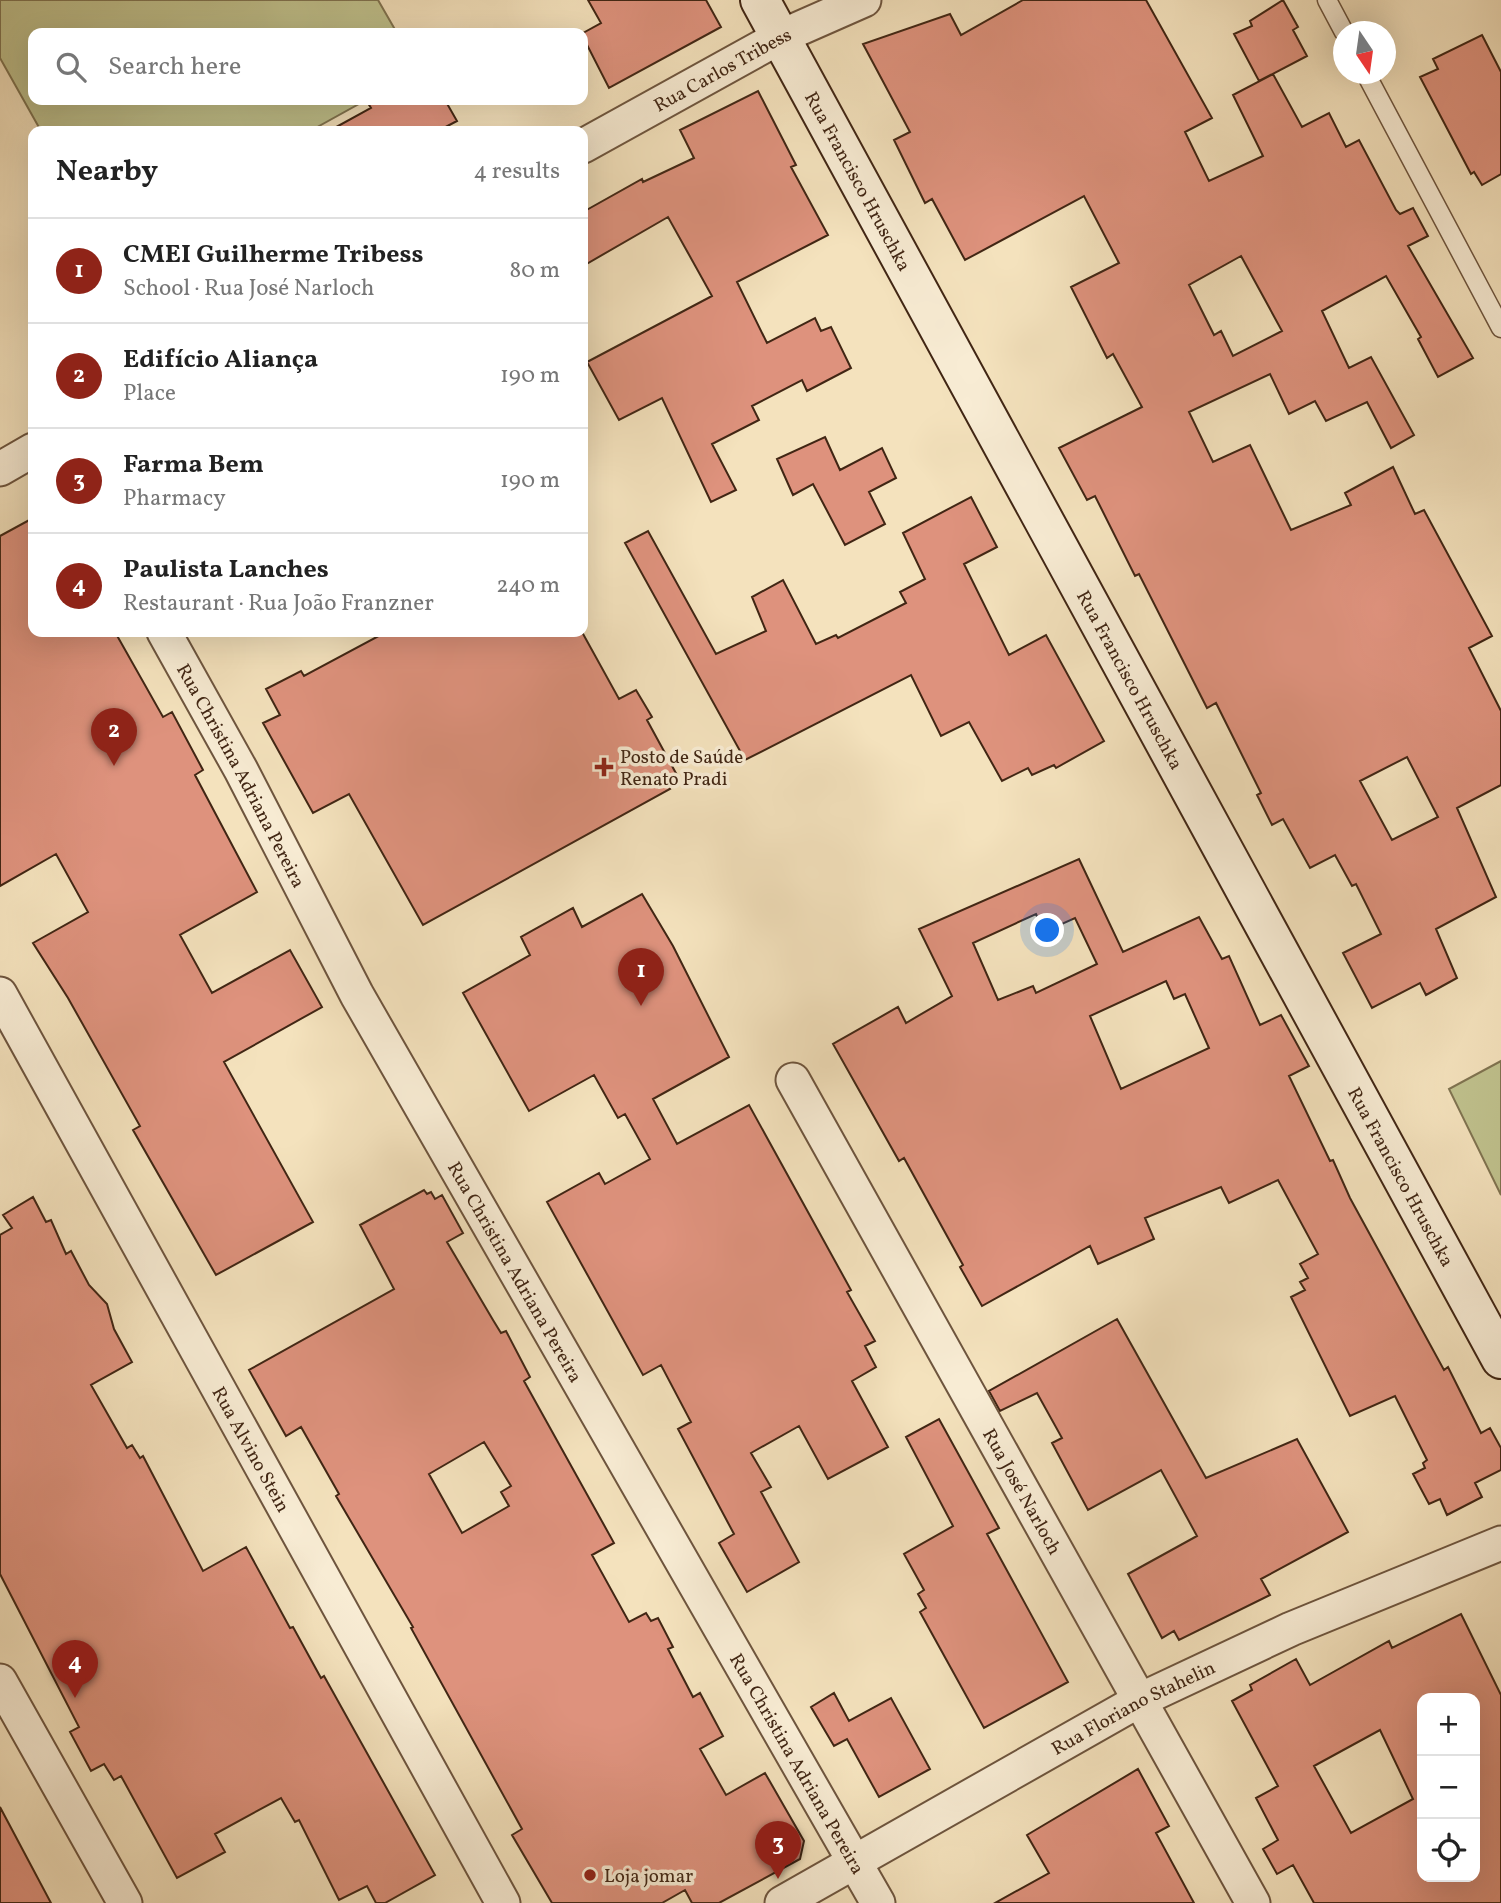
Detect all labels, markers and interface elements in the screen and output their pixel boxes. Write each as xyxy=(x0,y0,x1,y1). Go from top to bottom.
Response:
north arrow xyxy=(1333,21,1396,84)
street label: Rua Carlos Tribess xyxy=(650,23,796,119)
search box xyxy=(28,28,588,105)
icon: search xyxy=(52,48,90,86)
text: Search here xyxy=(108,49,241,85)
street label: Rua Francisco Hruschka xyxy=(797,87,916,276)
text: Nearby xyxy=(56,151,158,193)
text: 4 results xyxy=(474,156,560,188)
text: CMEI Guilherme Tribess xyxy=(123,237,423,273)
text: 1 xyxy=(74,255,84,287)
text: 80 m xyxy=(510,255,560,287)
text: School · Rua José Narloch xyxy=(123,273,375,305)
text: Edifício Aliança xyxy=(123,342,318,378)
text: 2 xyxy=(73,360,85,392)
text: 190 m xyxy=(500,360,560,392)
text: Place xyxy=(123,378,176,410)
text: Farma Bem xyxy=(123,447,264,483)
text: 3 xyxy=(73,465,85,497)
text: 190 m xyxy=(500,465,560,497)
text: Pharmacy xyxy=(123,483,226,515)
text: Paulista Lanches xyxy=(123,552,329,588)
text: 4 xyxy=(72,570,86,602)
text: 240 m xyxy=(496,570,560,602)
street label: Rua Francisco Hruschka xyxy=(1069,586,1188,775)
text: Restaurant · Rua João Franzner xyxy=(123,588,434,620)
street label: Rua Christina Adriana Pereira xyxy=(169,659,311,893)
pin: 2 xyxy=(91,708,137,766)
place label: Posto de Saúde Renato Pradi xyxy=(620,745,743,793)
marker: Posto de Saúde Renato Pradi xyxy=(594,757,614,777)
your location xyxy=(1030,913,1064,947)
pin: 1 xyxy=(618,948,664,1006)
street label: Rua Francisco Hruschka xyxy=(1340,1083,1459,1272)
street label: Rua Christina Adriana Pereira xyxy=(440,1157,588,1388)
street label: Rua Alvino Stein xyxy=(205,1382,295,1518)
street label: Rua José Narloch xyxy=(975,1424,1067,1560)
pin: 4 xyxy=(52,1640,98,1698)
street label: Rua Christina Adriana Pereira xyxy=(722,1649,870,1880)
street label: Rua Floriano Stahelin xyxy=(1047,1655,1220,1763)
map controls xyxy=(1417,1693,1480,1882)
button: + xyxy=(1417,1693,1480,1756)
button: − xyxy=(1417,1756,1480,1819)
button: locate xyxy=(1417,1819,1480,1882)
pin: 3 xyxy=(755,1821,801,1879)
place label: Loja jomar xyxy=(604,1864,693,1890)
marker: Loja jomar xyxy=(582,1867,598,1883)

